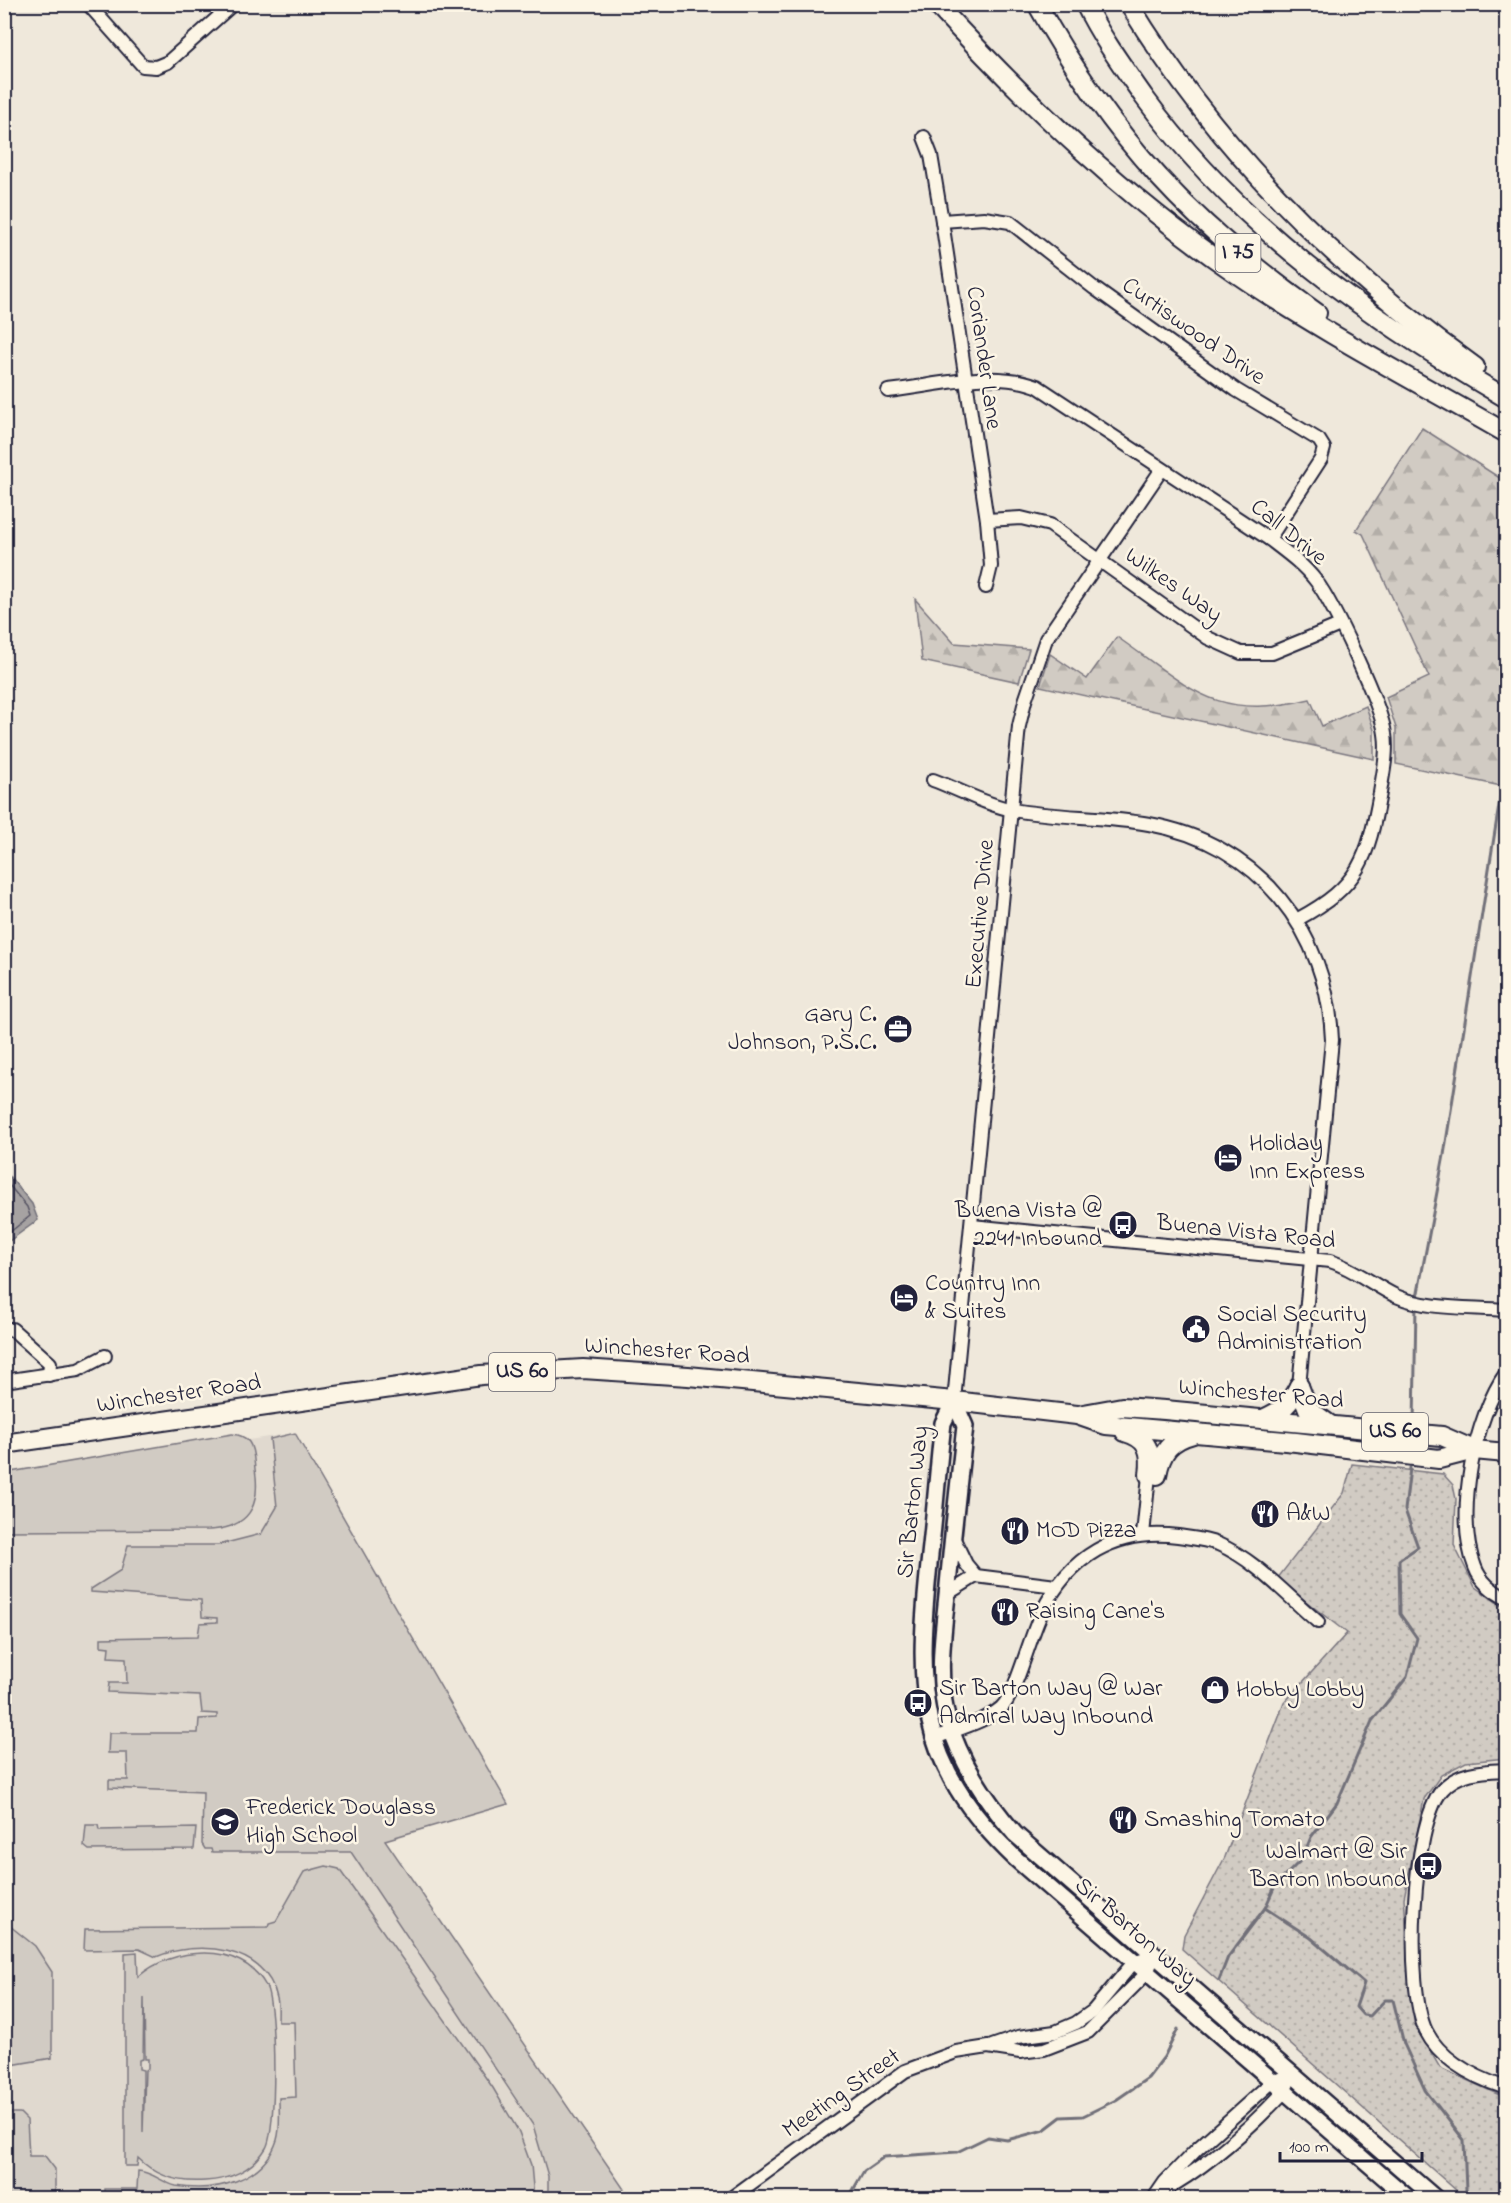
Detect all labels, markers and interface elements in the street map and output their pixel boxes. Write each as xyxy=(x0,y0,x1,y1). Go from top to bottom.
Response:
road number: I 75 xyxy=(1216,234,1260,272)
street label: Curtiswood Drive xyxy=(1114,269,1272,395)
street label: Coriander Lane xyxy=(956,284,1010,432)
street label: Call Drive xyxy=(1242,491,1334,575)
street label: Wilkes Way xyxy=(1116,539,1229,633)
street label: Executive Drive xyxy=(957,838,1005,990)
place label: Gary C. Johnson, P.S.C. xyxy=(728,998,877,1061)
office icon: Gary C. Johnson, P.S.C. xyxy=(882,1013,914,1045)
place label: Holiday Inn Express xyxy=(1249,1127,1365,1190)
hotel icon: Holiday Inn Express xyxy=(1212,1142,1244,1174)
place label: Buena Vista @ 2241 Inbound xyxy=(954,1194,1103,1257)
street label: Buena Vista Road xyxy=(1154,1206,1338,1260)
bus stop icon: Buena Vista @ 2241 Inbound xyxy=(1107,1209,1139,1241)
place label: Country Inn & Suites xyxy=(925,1267,1040,1330)
hotel icon: Country Inn & Suites xyxy=(888,1282,920,1314)
place label: Social Security Administration xyxy=(1217,1298,1367,1361)
public building icon: Social Security Administration xyxy=(1180,1313,1212,1345)
street label: Winchester Road xyxy=(583,1329,751,1375)
road number: US 60 xyxy=(489,1353,555,1391)
street label: Winchester Road xyxy=(95,1366,264,1424)
street label: Winchester Road xyxy=(1177,1370,1345,1420)
road number: US 60 xyxy=(1362,1413,1428,1451)
street label: Sir Barton Way xyxy=(889,1424,940,1580)
place label: A&W xyxy=(1286,1497,1330,1532)
restaurant icon: A&W xyxy=(1249,1498,1281,1530)
place label: MOD Pizza xyxy=(1036,1514,1136,1549)
restaurant icon: MOD Pizza xyxy=(999,1515,1031,1547)
place label: Raising Cane's xyxy=(1026,1595,1165,1630)
restaurant icon: Raising Cane's xyxy=(989,1596,1021,1628)
place label: Sir Barton Way @ War Admiral Way Inbound xyxy=(939,1672,1163,1736)
place label: Hobby Lobby xyxy=(1236,1673,1364,1709)
shop icon: Hobby Lobby xyxy=(1199,1674,1231,1706)
bus stop icon: Sir Barton Way @ War Admiral Way Inbound xyxy=(902,1687,934,1719)
place label: Frederick Douglass High School xyxy=(245,1791,436,1854)
place label: Smashing Tomato xyxy=(1144,1803,1325,1838)
restaurant icon: Smashing Tomato xyxy=(1107,1804,1139,1836)
school or university icon: Frederick Douglass High School xyxy=(209,1806,241,1838)
place label: Walmart @ Sir Barton Inbound xyxy=(1249,1835,1408,1898)
bus stop icon: Walmart @ Sir Barton Inbound xyxy=(1412,1850,1444,1882)
street label: Sir Barton Way xyxy=(1065,1870,1204,1997)
street label: Meeting Street xyxy=(776,2040,908,2148)
scale bar xyxy=(1280,2125,1422,2163)
text: 100 m xyxy=(1289,2135,1329,2161)

